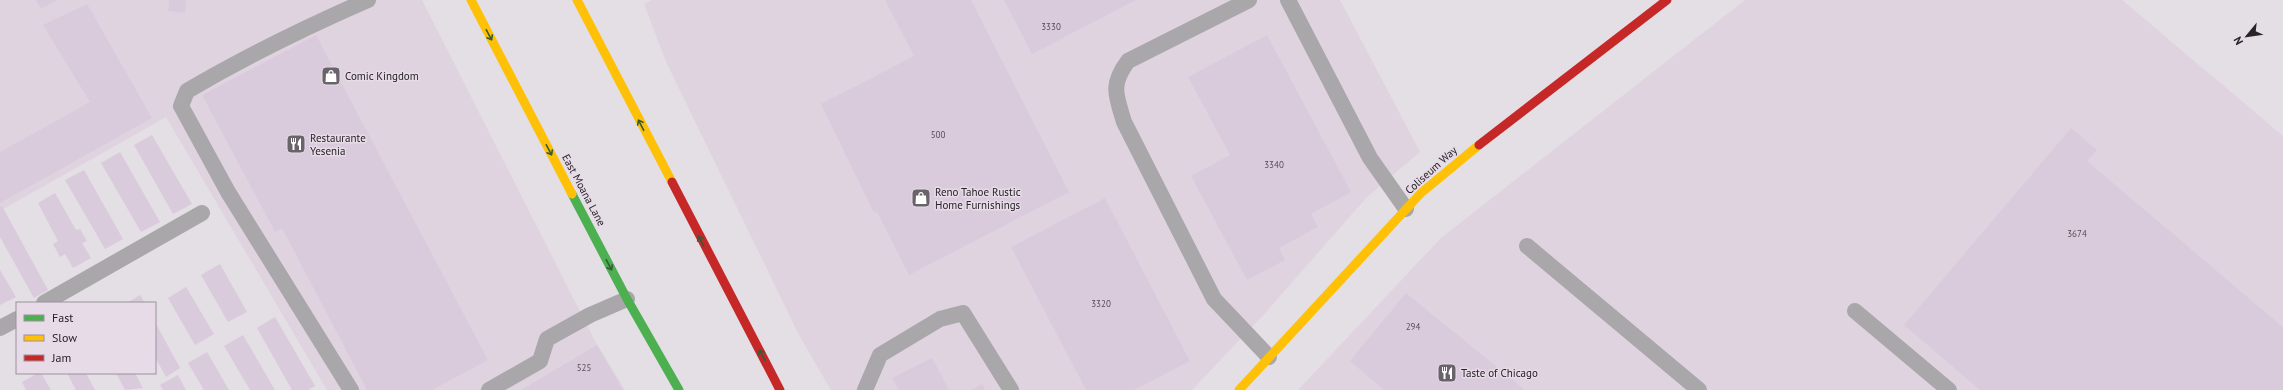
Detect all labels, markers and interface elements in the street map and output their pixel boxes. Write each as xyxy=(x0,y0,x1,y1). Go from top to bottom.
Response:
north arrow xyxy=(2227,16,2267,56)
house number: 3330 xyxy=(1041,21,1061,32)
one-way arrow xyxy=(486,28,493,40)
text: N xyxy=(2230,34,2246,47)
shop icon: Comic Kingdom xyxy=(320,65,342,87)
place label: Comic Kingdom xyxy=(345,69,419,83)
one-way arrow xyxy=(637,119,644,131)
house number: 500 xyxy=(931,129,945,140)
place label: Restaurante Yesenia xyxy=(310,131,366,158)
restaurant icon: Restaurante Yesenia xyxy=(285,133,307,155)
street label: Coliseum Way xyxy=(1402,142,1460,197)
one-way arrow xyxy=(546,144,553,156)
street label: East Moana Lane xyxy=(559,152,609,229)
house number: 3340 xyxy=(1264,159,1284,170)
place label: Reno Tahoe Rustic Home Furnishings xyxy=(935,185,1021,212)
shop icon: Reno Tahoe Rustic Home Furnishings xyxy=(910,187,932,209)
house number: 3674 xyxy=(2067,228,2087,239)
one-way arrow xyxy=(697,235,704,247)
one-way arrow xyxy=(606,259,614,271)
house number: 3320 xyxy=(1091,298,1111,309)
legend xyxy=(16,302,156,374)
text: Fast xyxy=(52,310,73,325)
house number: 294 xyxy=(1406,321,1420,332)
text: Slow xyxy=(52,330,77,345)
text: Jam xyxy=(51,350,71,365)
one-way arrow xyxy=(758,350,765,362)
house number: 525 xyxy=(577,362,591,373)
restaurant icon: Taste of Chicago xyxy=(1436,362,1458,384)
place label: Taste of Chicago xyxy=(1461,366,1538,380)

